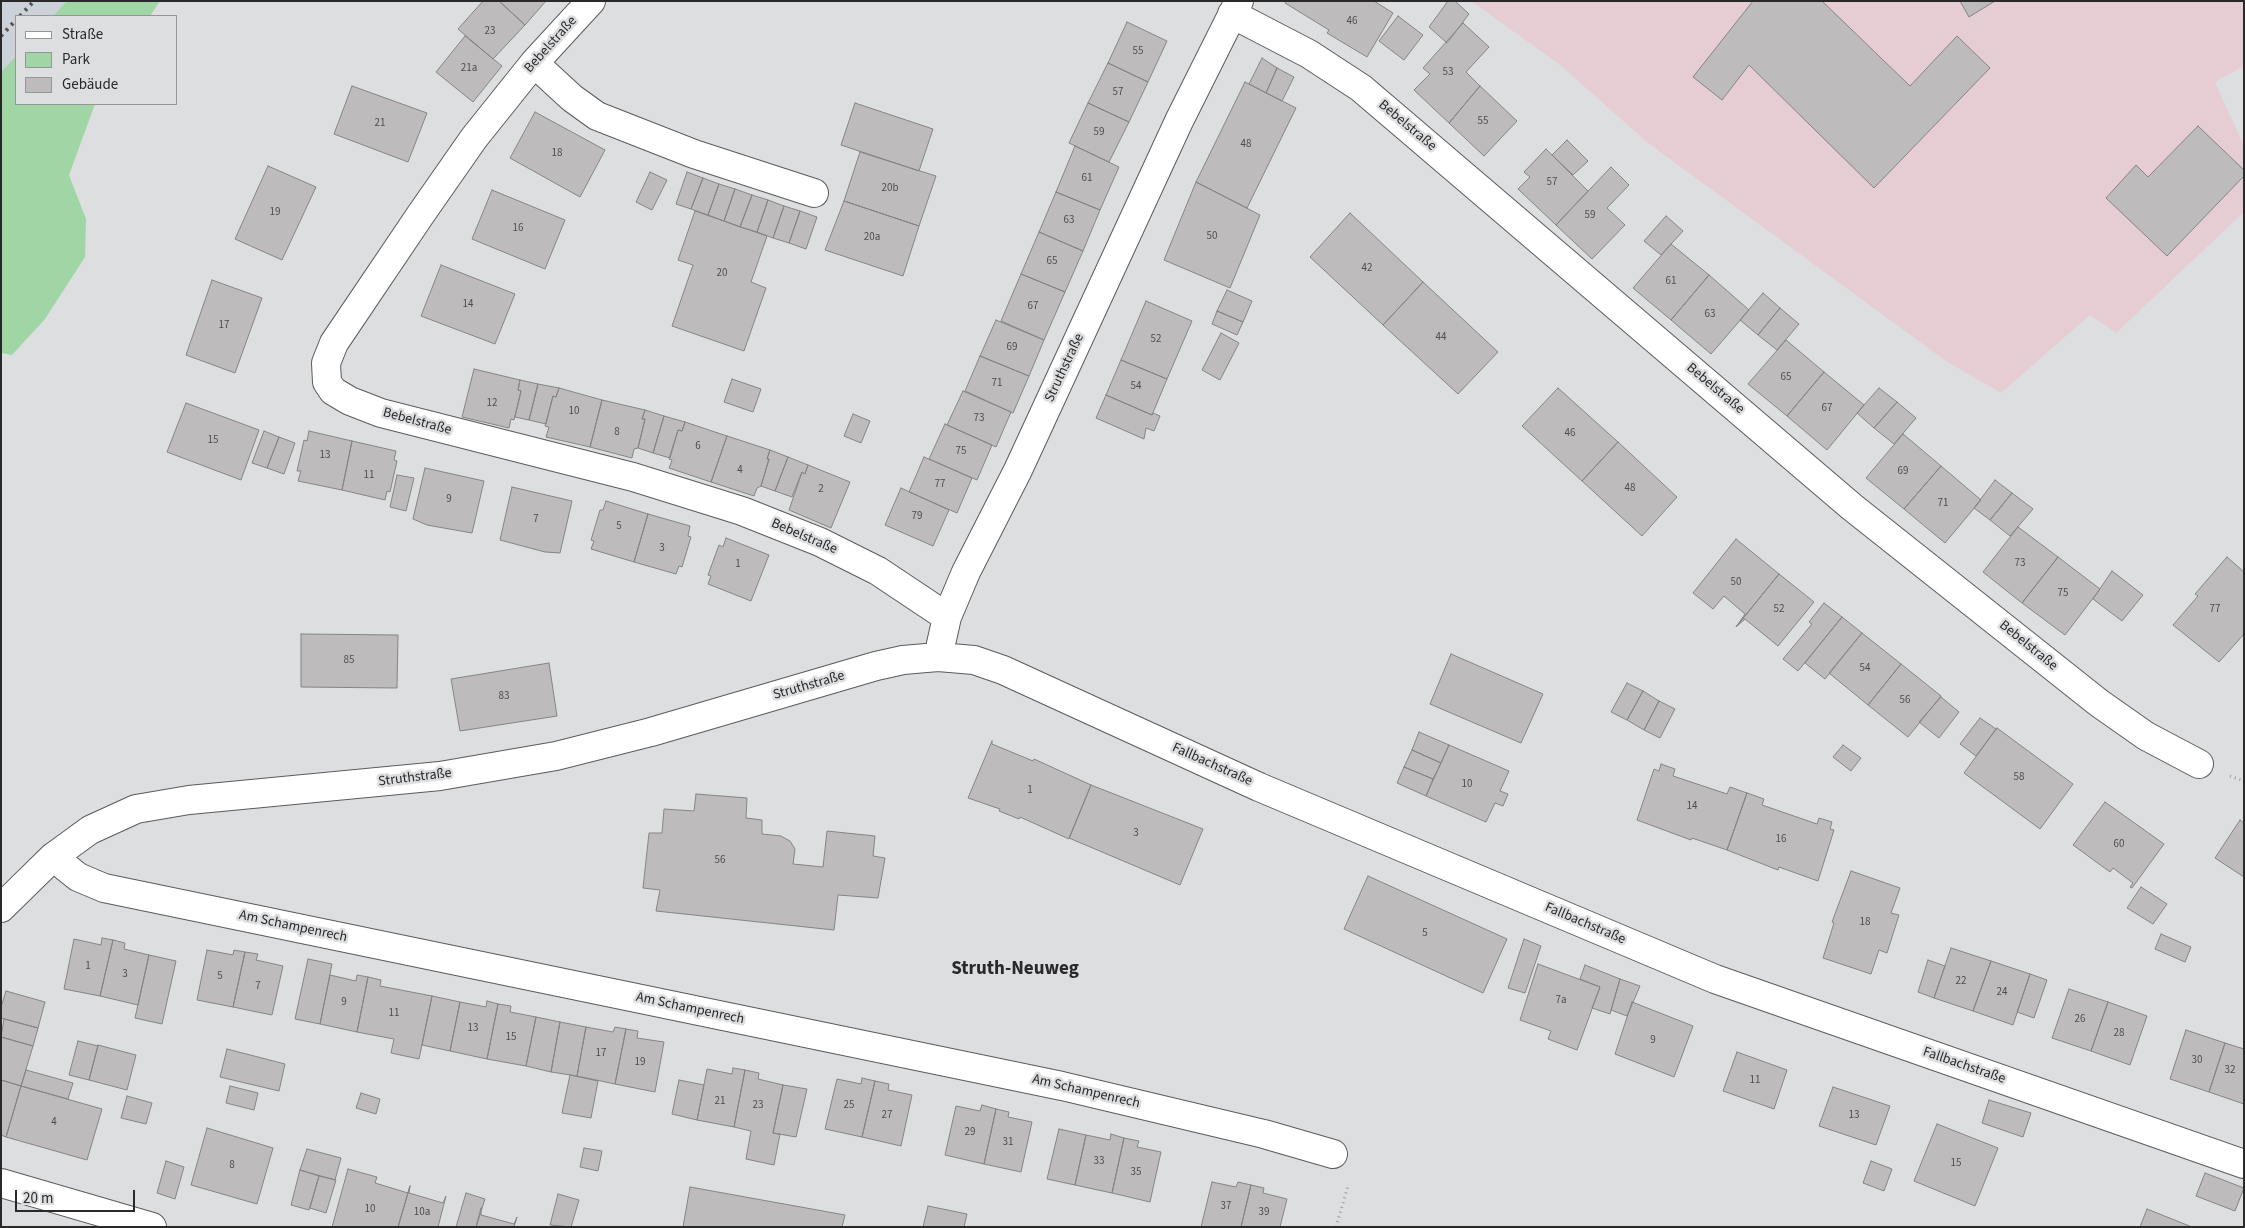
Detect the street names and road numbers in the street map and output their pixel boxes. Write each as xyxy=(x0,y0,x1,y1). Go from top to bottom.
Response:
street label: Bebelstraße xyxy=(521,13,581,77)
street label: Bebelstraße xyxy=(1375,97,1439,155)
street label: Struthstraße xyxy=(1042,331,1088,405)
street label: Bebelstraße xyxy=(1683,360,1747,418)
street label: Bebelstraße xyxy=(381,405,453,439)
street label: Bebelstraße xyxy=(768,516,840,558)
street label: Bebelstraße xyxy=(1995,617,2061,675)
street label: Struthstraße xyxy=(771,668,847,704)
street label: Fallbachstraße xyxy=(1169,740,1255,790)
street label: Struthstraße xyxy=(377,765,453,791)
street label: Fallbachstraße xyxy=(1542,899,1628,949)
street label: Am Schampenrech xyxy=(237,907,349,947)
street label: Am Schampenrech xyxy=(634,989,746,1029)
street label: Fallbachstraße xyxy=(1921,1044,2007,1088)
street label: Am Schampenrech xyxy=(1030,1071,1142,1113)

